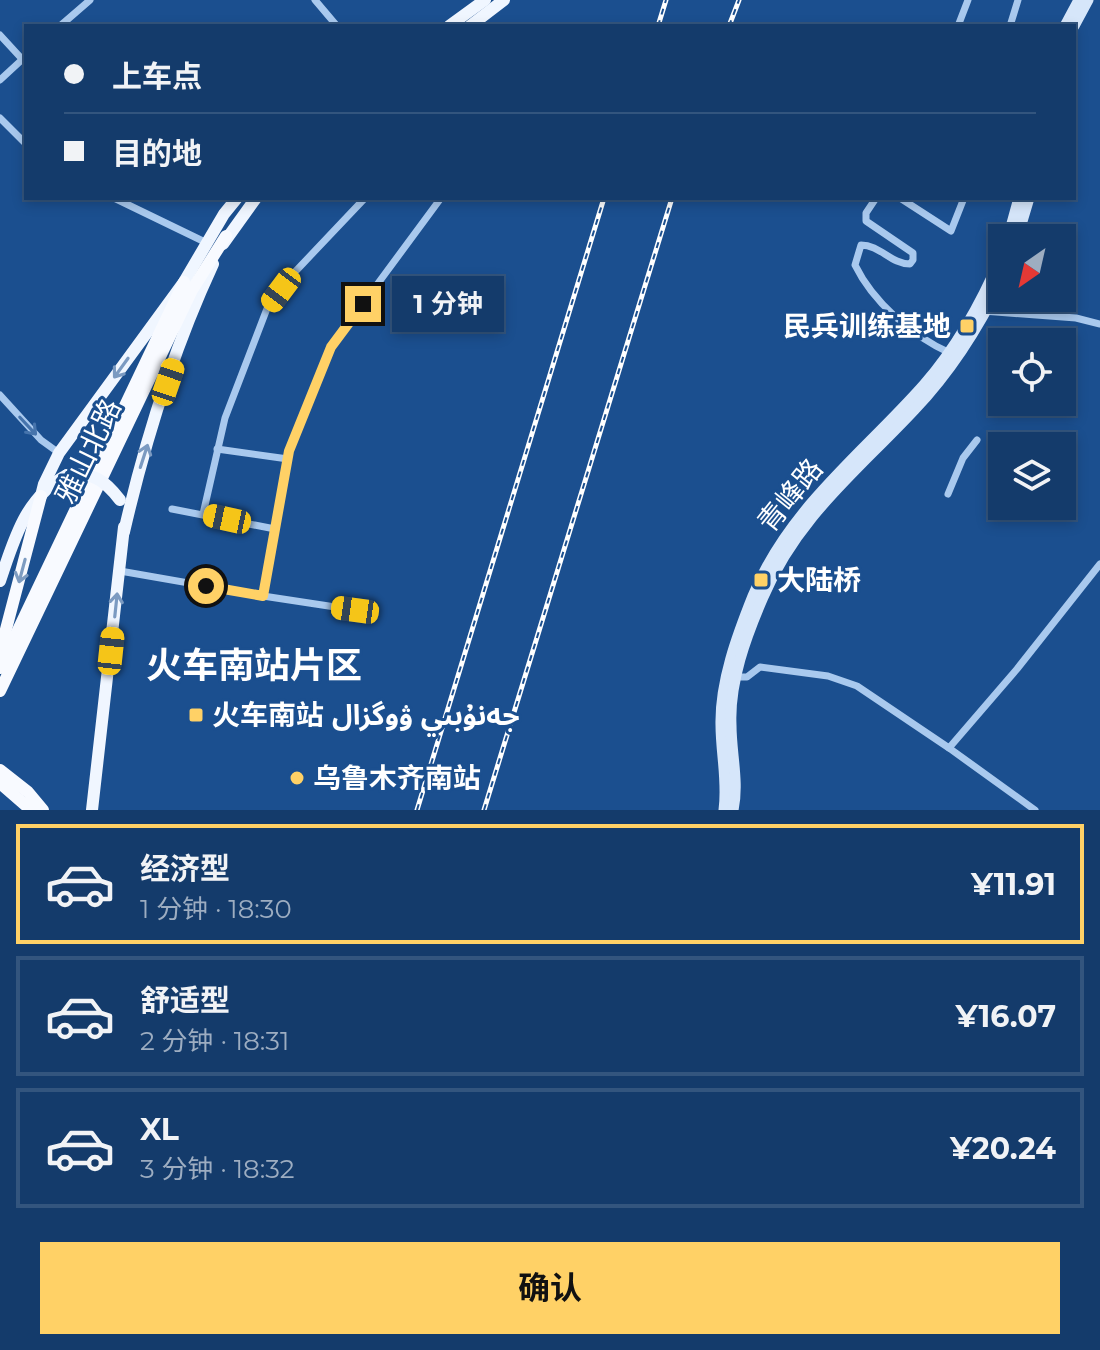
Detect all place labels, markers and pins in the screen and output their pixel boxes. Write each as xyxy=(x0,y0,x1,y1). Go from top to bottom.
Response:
place label: 民兵训练基地 xyxy=(783,309,951,343)
marker: 民兵训练基地 xyxy=(958,317,976,335)
place label: 大陆桥 xyxy=(777,563,861,597)
marker: 大陆桥 xyxy=(752,571,770,589)
place label: 火车南站 جەنۇبىي ۋوگزال xyxy=(212,698,520,737)
marker: 火车南站 جەنۇبىي ۋوگزال xyxy=(187,706,205,724)
place label: 乌鲁木齐南站 xyxy=(313,761,481,795)
marker: 乌鲁木齐南站 xyxy=(288,769,306,787)

